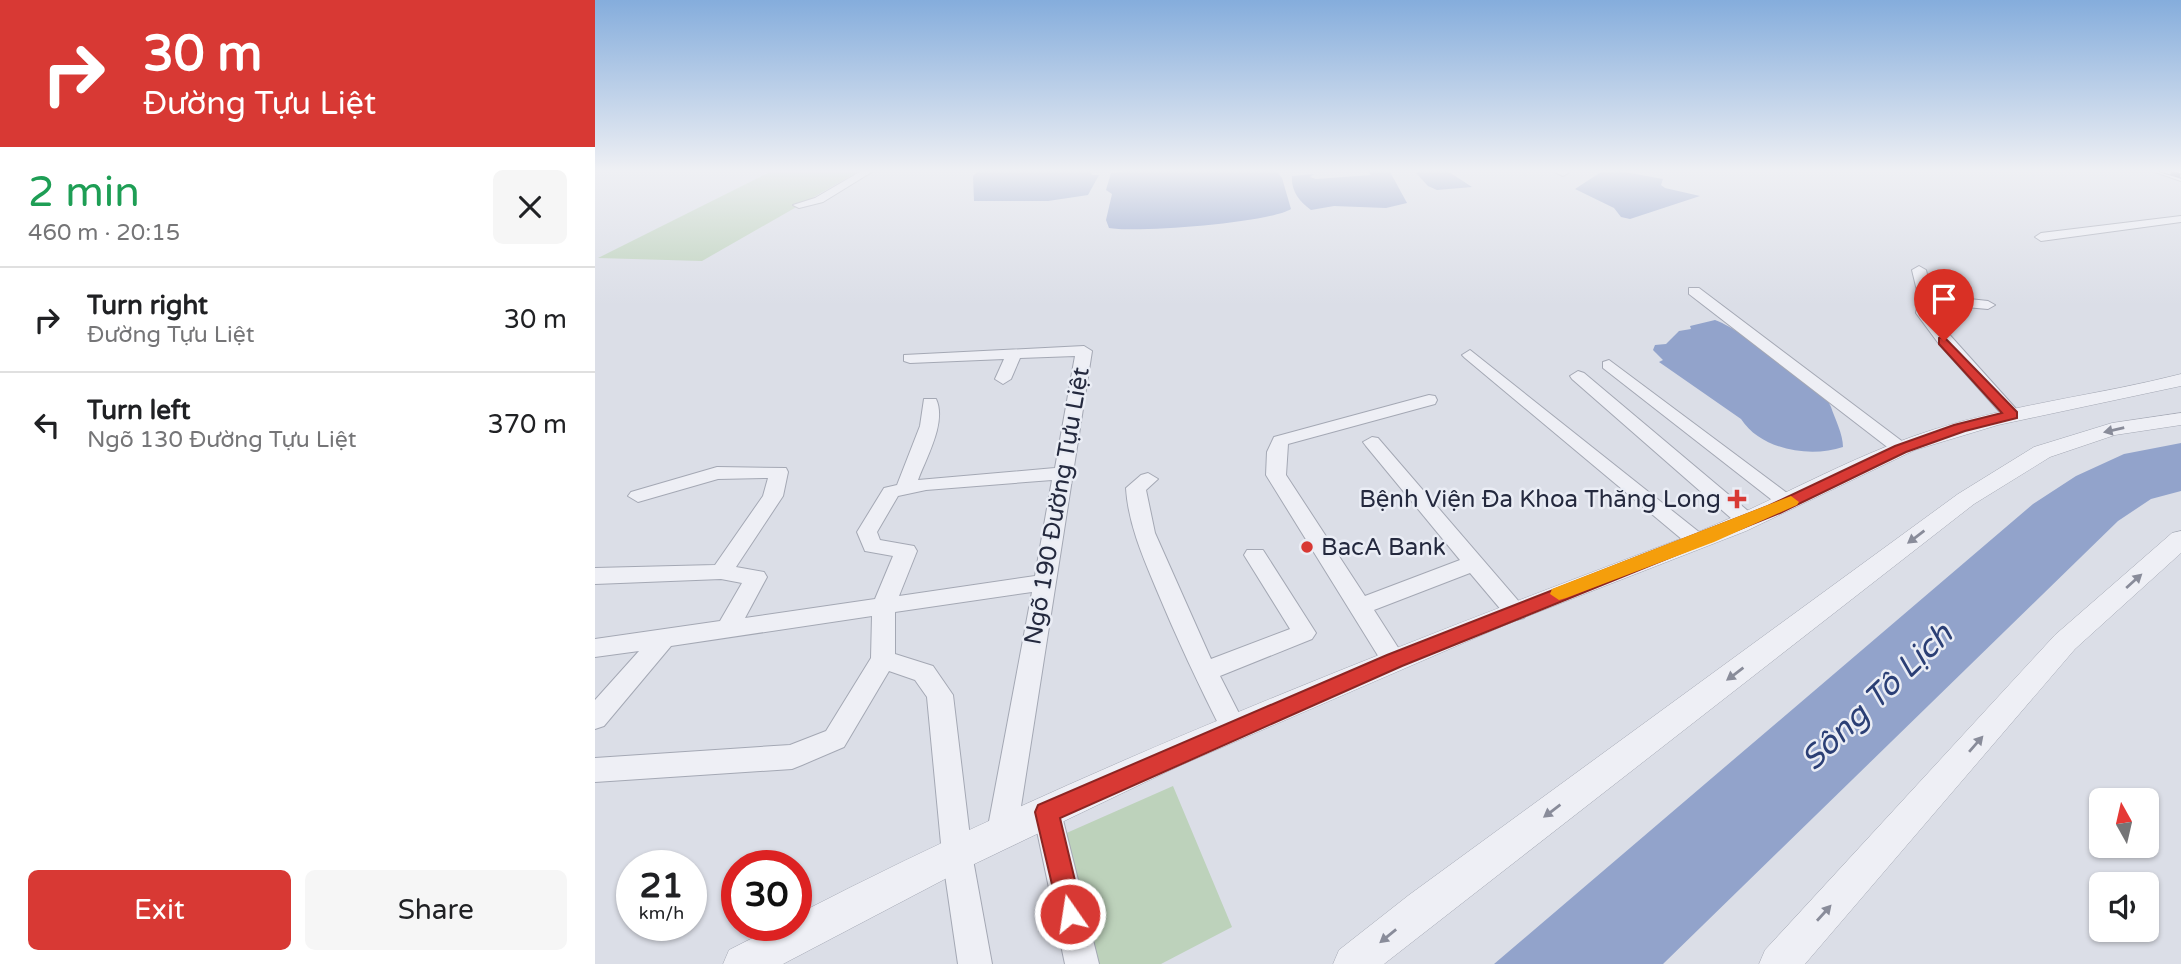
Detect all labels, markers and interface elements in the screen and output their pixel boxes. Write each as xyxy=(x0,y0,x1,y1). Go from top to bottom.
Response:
text: 30 m xyxy=(143,25,262,84)
icon: right xyxy=(28,28,119,119)
text: Đường Tựu Liệt xyxy=(143,85,376,123)
text: 2 min xyxy=(28,167,140,218)
button: close xyxy=(493,170,567,244)
text: 460 m · 20:15 xyxy=(28,219,180,247)
pin xyxy=(1914,269,1974,341)
icon: arrive xyxy=(1925,280,1963,318)
text: Turn right xyxy=(87,290,208,321)
icon: right xyxy=(28,301,66,339)
text: 30 m xyxy=(504,304,567,335)
text: Đường Tựu Liệt xyxy=(87,321,255,349)
street label: Ngõ 190 Đường Tựu Liệt xyxy=(1018,365,1096,647)
text: Turn left xyxy=(87,395,190,426)
icon: left xyxy=(28,406,66,444)
text: 370 m xyxy=(487,409,567,440)
one-way arrow xyxy=(2103,424,2125,435)
text: Ngõ 130 Đường Tựu Liệt xyxy=(87,426,357,454)
place label: Bệnh Viện Đa Khoa Thăng Long xyxy=(1359,485,1721,514)
marker: Bệnh Viện Đa Khoa Thăng Long xyxy=(1727,489,1747,509)
one-way arrow xyxy=(1907,530,1925,544)
place label: BacA Bank xyxy=(1321,533,1446,562)
marker: BacA Bank xyxy=(1299,539,1315,555)
one-way arrow xyxy=(2125,573,2143,589)
water label: Sông Tô Lịch xyxy=(1794,614,1962,779)
one-way arrow xyxy=(1726,667,1744,682)
one-way arrow xyxy=(1968,735,1984,753)
north arrow xyxy=(2089,788,2159,858)
map controls xyxy=(2089,788,2159,942)
one-way arrow xyxy=(1544,803,1562,818)
speed limit sign: 30 xyxy=(721,850,812,941)
text: 21 xyxy=(640,865,683,907)
button: Exit xyxy=(28,870,291,950)
button: Share xyxy=(305,870,567,950)
button: sound xyxy=(2089,872,2159,942)
position arrow xyxy=(1033,877,1107,951)
text: km/h xyxy=(639,902,684,924)
one-way arrow xyxy=(1816,904,1832,922)
one-way arrow xyxy=(1379,928,1396,943)

